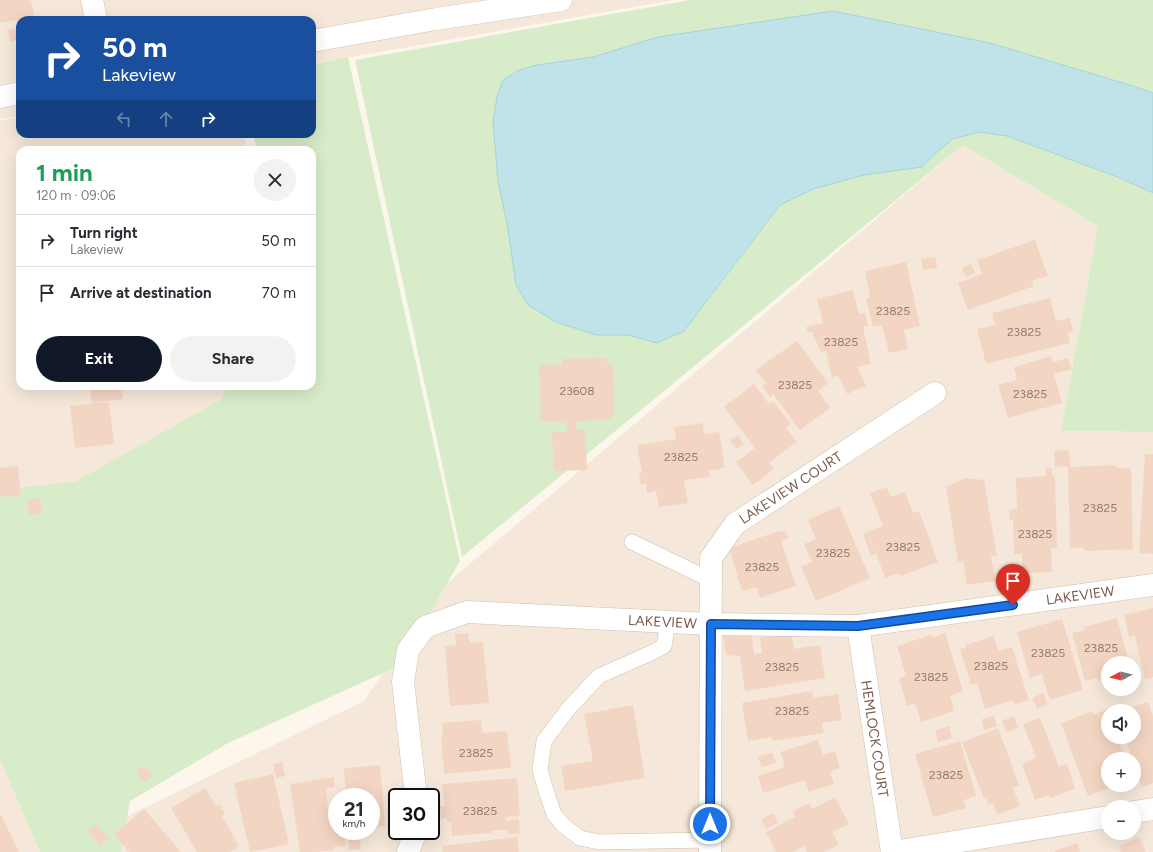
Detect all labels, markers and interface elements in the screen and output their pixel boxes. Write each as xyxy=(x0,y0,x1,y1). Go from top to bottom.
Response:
text: 50 m xyxy=(102,30,168,64)
icon: right xyxy=(36,32,88,84)
text: Lakeview xyxy=(102,64,176,86)
icon: left xyxy=(113,108,135,130)
icon: ahead xyxy=(155,108,177,130)
icon: right xyxy=(197,108,219,130)
text: 1 min xyxy=(36,158,93,187)
button: close xyxy=(254,159,296,201)
text: 120 m · 09:06 xyxy=(36,188,116,203)
text: Turn right xyxy=(70,224,138,242)
icon: right xyxy=(36,230,58,252)
text: 50 m xyxy=(261,232,296,250)
text: Lakeview xyxy=(70,242,123,257)
icon: arrive xyxy=(36,282,58,304)
text: Arrive at destination xyxy=(70,284,211,302)
text: 70 m xyxy=(262,284,296,302)
house number: 23825 xyxy=(876,304,910,318)
house number: 23825 xyxy=(1007,325,1041,339)
house number: 23825 xyxy=(824,335,858,349)
button: Exit xyxy=(36,336,162,382)
button: Share xyxy=(170,336,296,382)
house number: 23825 xyxy=(778,378,812,392)
house number: 23608 xyxy=(559,384,595,398)
house number: 23825 xyxy=(1013,387,1047,401)
street label: LAKEVIEW COURT xyxy=(736,448,846,528)
house number: 23825 xyxy=(664,450,698,464)
house number: 23825 xyxy=(1083,501,1117,515)
house number: 23825 xyxy=(1018,527,1052,541)
house number: 23825 xyxy=(886,540,920,554)
house number: 23825 xyxy=(816,546,850,560)
house number: 23825 xyxy=(745,560,779,574)
pin xyxy=(996,564,1030,605)
icon: arrive xyxy=(1002,570,1024,592)
street label: LAKEVIEW xyxy=(1045,582,1116,609)
street label: LAKEVIEW xyxy=(628,612,698,632)
house number: 23825 xyxy=(1084,641,1118,655)
house number: 23825 xyxy=(1031,646,1065,660)
north arrow xyxy=(1101,656,1141,696)
map controls xyxy=(1101,656,1141,840)
house number: 23825 xyxy=(974,659,1008,673)
house number: 23825 xyxy=(765,660,799,674)
house number: 23825 xyxy=(914,670,948,684)
street label: HEMLOCK COURT xyxy=(857,679,892,799)
house number: 23825 xyxy=(775,704,809,718)
button: sound xyxy=(1101,704,1141,744)
house number: 23825 xyxy=(459,746,493,760)
button: + xyxy=(1101,752,1141,792)
house number: 23825 xyxy=(929,768,963,782)
speed limit sign: 30 xyxy=(388,788,440,840)
text: 21 xyxy=(344,797,364,821)
button: − xyxy=(1101,800,1141,840)
position arrow xyxy=(689,803,731,845)
house number: 23825 xyxy=(463,804,497,818)
text: km/h xyxy=(343,817,365,830)

